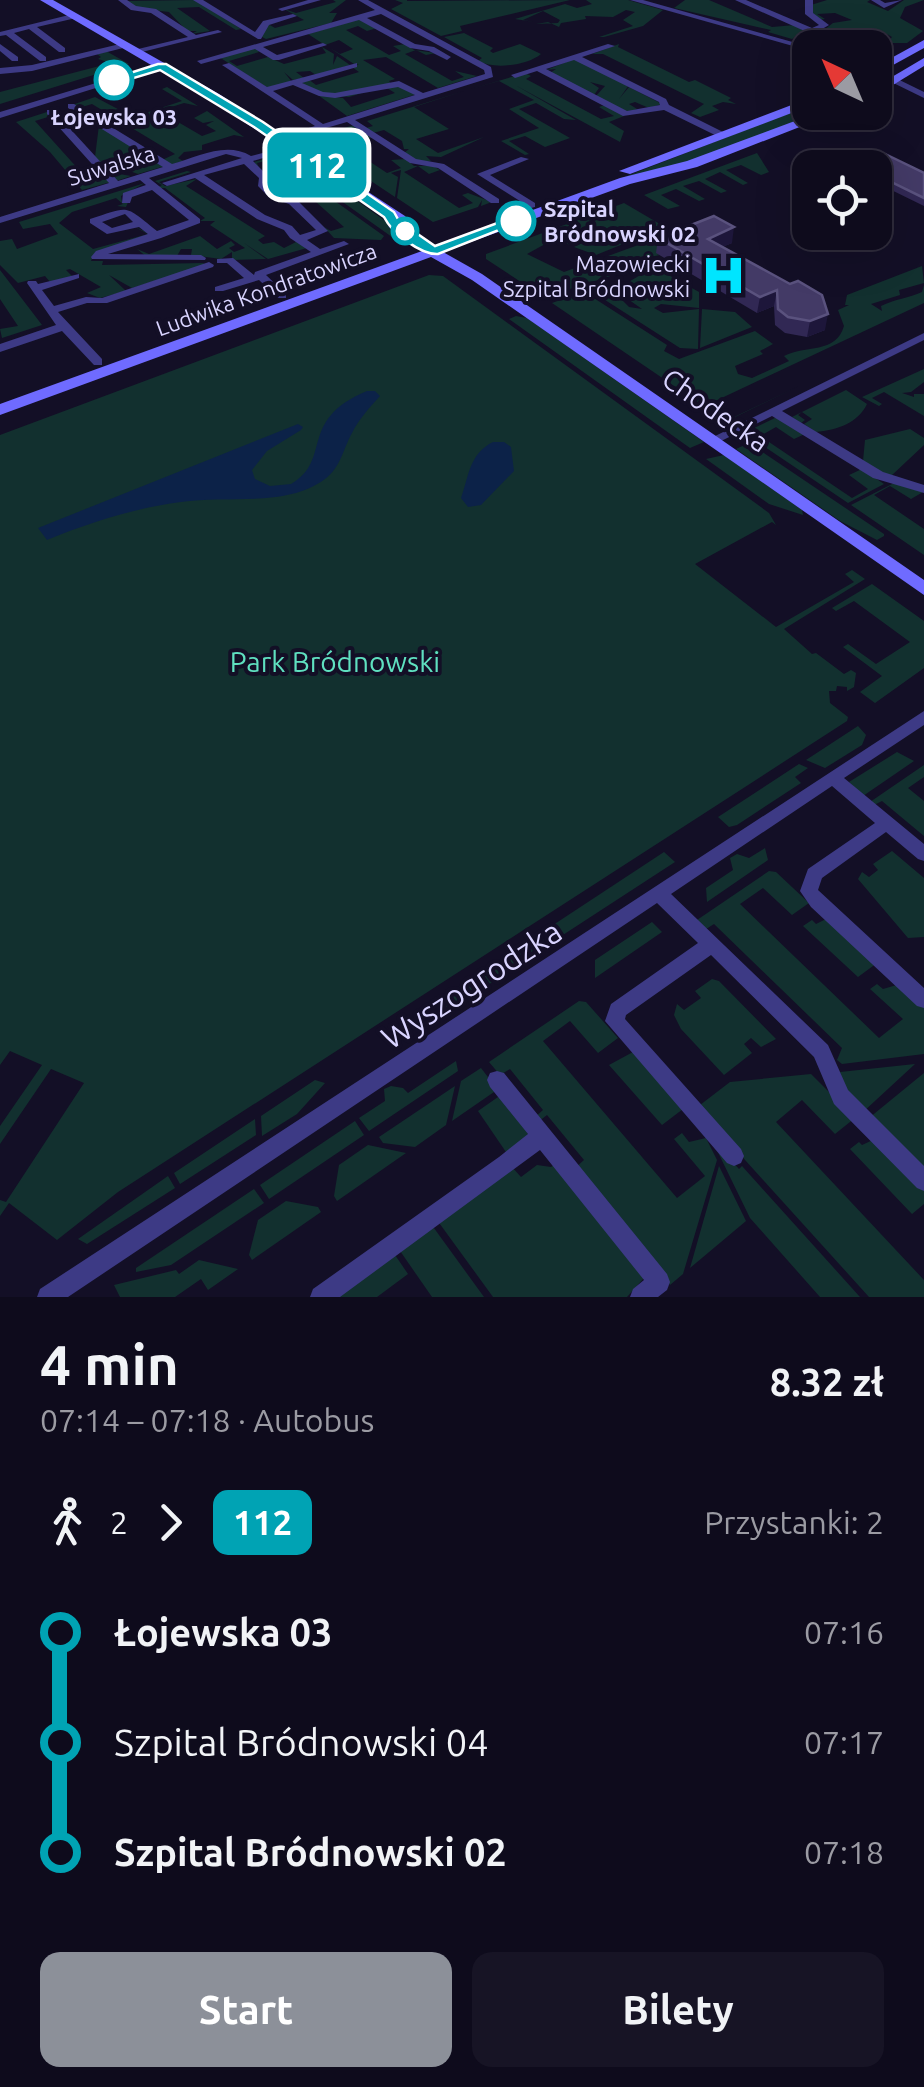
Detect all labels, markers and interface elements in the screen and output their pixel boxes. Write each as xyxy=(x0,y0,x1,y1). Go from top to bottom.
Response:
north arrow xyxy=(792,30,892,130)
map controls xyxy=(792,30,892,250)
marker: Łojewska 03 xyxy=(95,61,133,99)
place label: Łojewska 03 xyxy=(51,104,177,129)
line badge: 112 xyxy=(260,132,374,198)
street label: Suwalska xyxy=(64,140,158,190)
text: 112 xyxy=(287,145,347,185)
button: locate xyxy=(792,150,892,250)
place label: Szpital Bródnowski 02 xyxy=(544,196,696,246)
marker: Szpital Bródnowski 02 xyxy=(497,202,535,240)
unlabelled marker xyxy=(392,218,418,244)
street label: Ludwika Kondratowicza xyxy=(152,237,380,341)
place label: Mazowiecki Szpital Bródnowski xyxy=(503,251,690,301)
hospital icon: Mazowiecki Szpital Bródnowski xyxy=(699,252,747,300)
street label: Chodecka xyxy=(657,362,775,458)
park label: Park Bródnowski xyxy=(230,646,440,677)
street label: Wyszogrodzka xyxy=(374,912,568,1056)
text: 4 min xyxy=(40,1334,179,1395)
text: 8.32 zł xyxy=(770,1361,884,1403)
text: 07:14 – 07:18 · Autobus xyxy=(40,1402,374,1438)
icon: walk xyxy=(40,1495,95,1550)
icon: forward xyxy=(143,1495,198,1550)
text: 112 xyxy=(233,1502,292,1542)
text: 2 xyxy=(110,1504,128,1540)
text: Przystanki: 2 xyxy=(704,1504,884,1540)
text: Łojewska 03 xyxy=(114,1611,332,1653)
text: 07:16 xyxy=(804,1614,884,1650)
text: Szpital Bródnowski 04 xyxy=(114,1721,489,1763)
text: 07:17 xyxy=(804,1724,884,1760)
text: Szpital Bródnowski 02 xyxy=(114,1831,507,1873)
text: 07:18 xyxy=(804,1834,884,1870)
button: Start xyxy=(40,1952,452,2067)
button: Bilety xyxy=(472,1952,884,2067)

